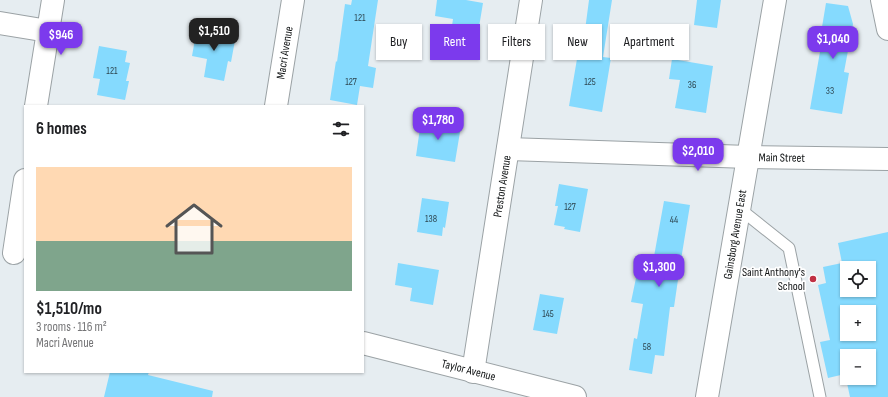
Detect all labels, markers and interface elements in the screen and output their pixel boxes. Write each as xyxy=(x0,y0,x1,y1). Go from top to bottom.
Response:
house number: 121 xyxy=(354,12,366,24)
pin: $1,510 xyxy=(181,18,247,52)
pin: $946 xyxy=(37,22,85,56)
text: $1,510 xyxy=(198,23,230,39)
chip: Buy xyxy=(376,24,422,60)
chip: Rent xyxy=(430,24,480,60)
chip: Filters xyxy=(488,24,545,60)
chip: New xyxy=(553,24,602,60)
chip: Apartment xyxy=(610,24,689,60)
street label: Macri Avenue xyxy=(273,25,296,80)
pin: $1,040 xyxy=(800,26,866,60)
text: $946 xyxy=(49,27,73,43)
text: $1,040 xyxy=(816,31,850,47)
house number: 121 xyxy=(106,65,118,77)
house number: 127 xyxy=(345,76,357,88)
house number: 125 xyxy=(584,76,596,88)
house number: 36 xyxy=(688,79,696,91)
house number: 33 xyxy=(826,85,834,97)
pin: $1,780 xyxy=(405,107,471,141)
text: $1,780 xyxy=(422,112,454,128)
icon: filters xyxy=(330,118,352,140)
text: 6 homes xyxy=(36,119,87,139)
pin: $2,010 xyxy=(665,138,731,172)
text: $2,010 xyxy=(682,143,714,159)
street label: Main Street xyxy=(759,150,806,165)
street label: Preston Avenue xyxy=(490,154,514,218)
street label: Gainsborg Avenue East xyxy=(720,188,750,280)
icon: home xyxy=(158,193,230,265)
house number: 127 xyxy=(564,201,576,213)
house number: 138 xyxy=(425,213,437,225)
house number: 44 xyxy=(670,214,678,226)
pin: $1,300 xyxy=(626,254,692,288)
text: $1,300 xyxy=(642,259,676,275)
map controls xyxy=(840,261,876,385)
button: locate xyxy=(840,261,876,297)
place label: Saint Anthony's School xyxy=(742,265,805,294)
marker: Saint Anthony's School xyxy=(808,274,818,284)
text: $1,510/mo xyxy=(36,299,102,319)
button: + xyxy=(840,305,876,341)
house number: 145 xyxy=(542,308,554,320)
text: 3 rooms · 116 m² xyxy=(36,319,107,335)
text: Macri Avenue xyxy=(36,335,94,351)
house number: 58 xyxy=(643,341,651,353)
button: − xyxy=(840,349,876,385)
street label: Taylor Avenue xyxy=(440,356,497,384)

